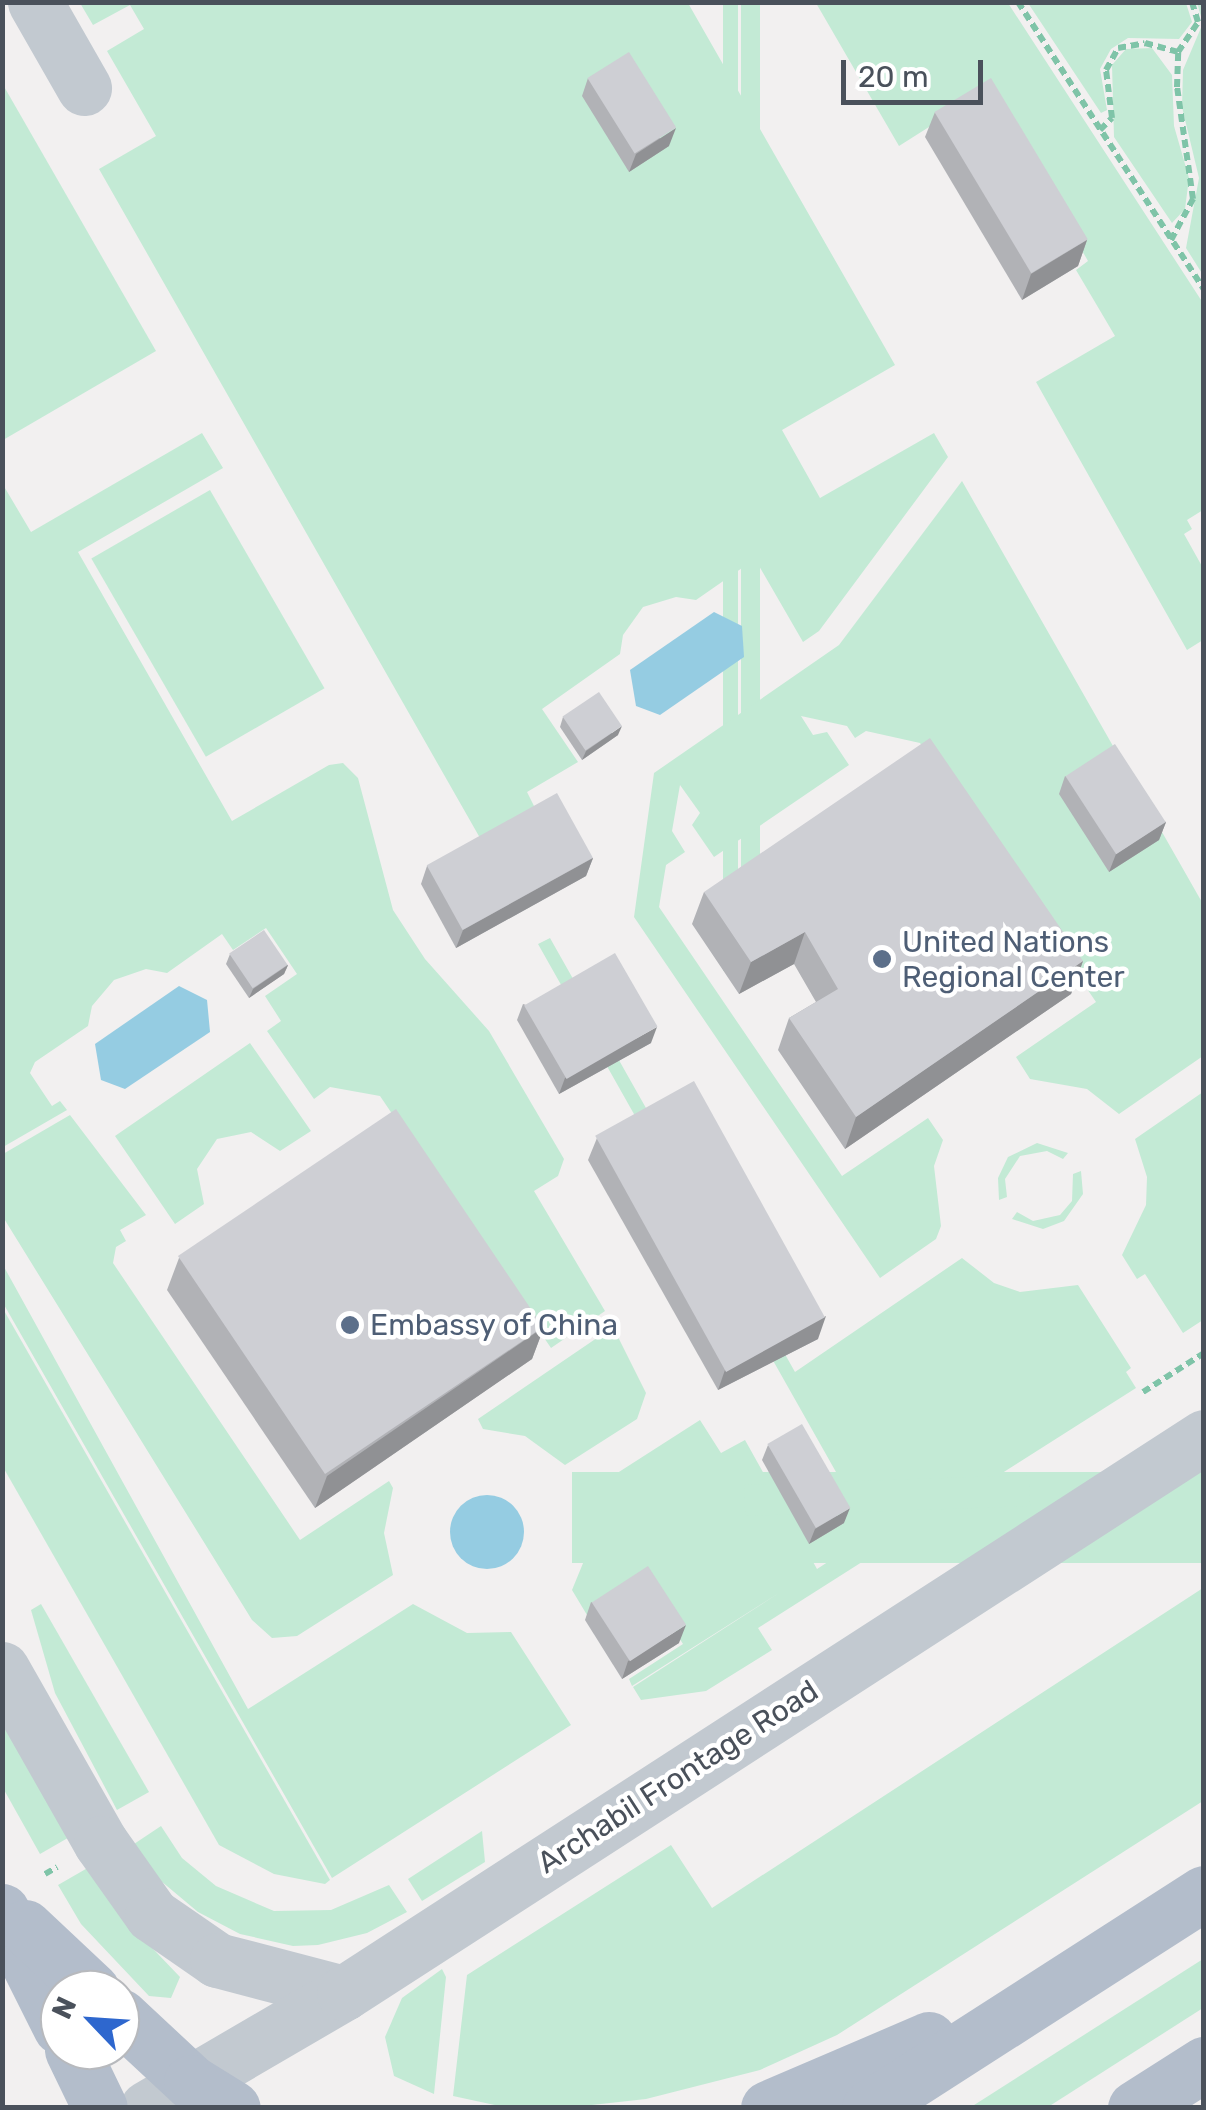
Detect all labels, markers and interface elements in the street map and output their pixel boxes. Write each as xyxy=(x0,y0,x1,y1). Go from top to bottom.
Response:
scale bar xyxy=(846,40,988,102)
text: 20 m xyxy=(858,59,929,95)
place label: United Nations Regional Center xyxy=(902,924,1125,994)
marker: United Nations Regional Center xyxy=(871,948,893,970)
place label: Embassy of China xyxy=(370,1307,619,1343)
marker: Embassy of China xyxy=(339,1314,361,1336)
street label: Archabil Frontage Road xyxy=(531,1673,825,1881)
north arrow xyxy=(40,1970,140,2070)
text: N xyxy=(45,1992,83,2024)

